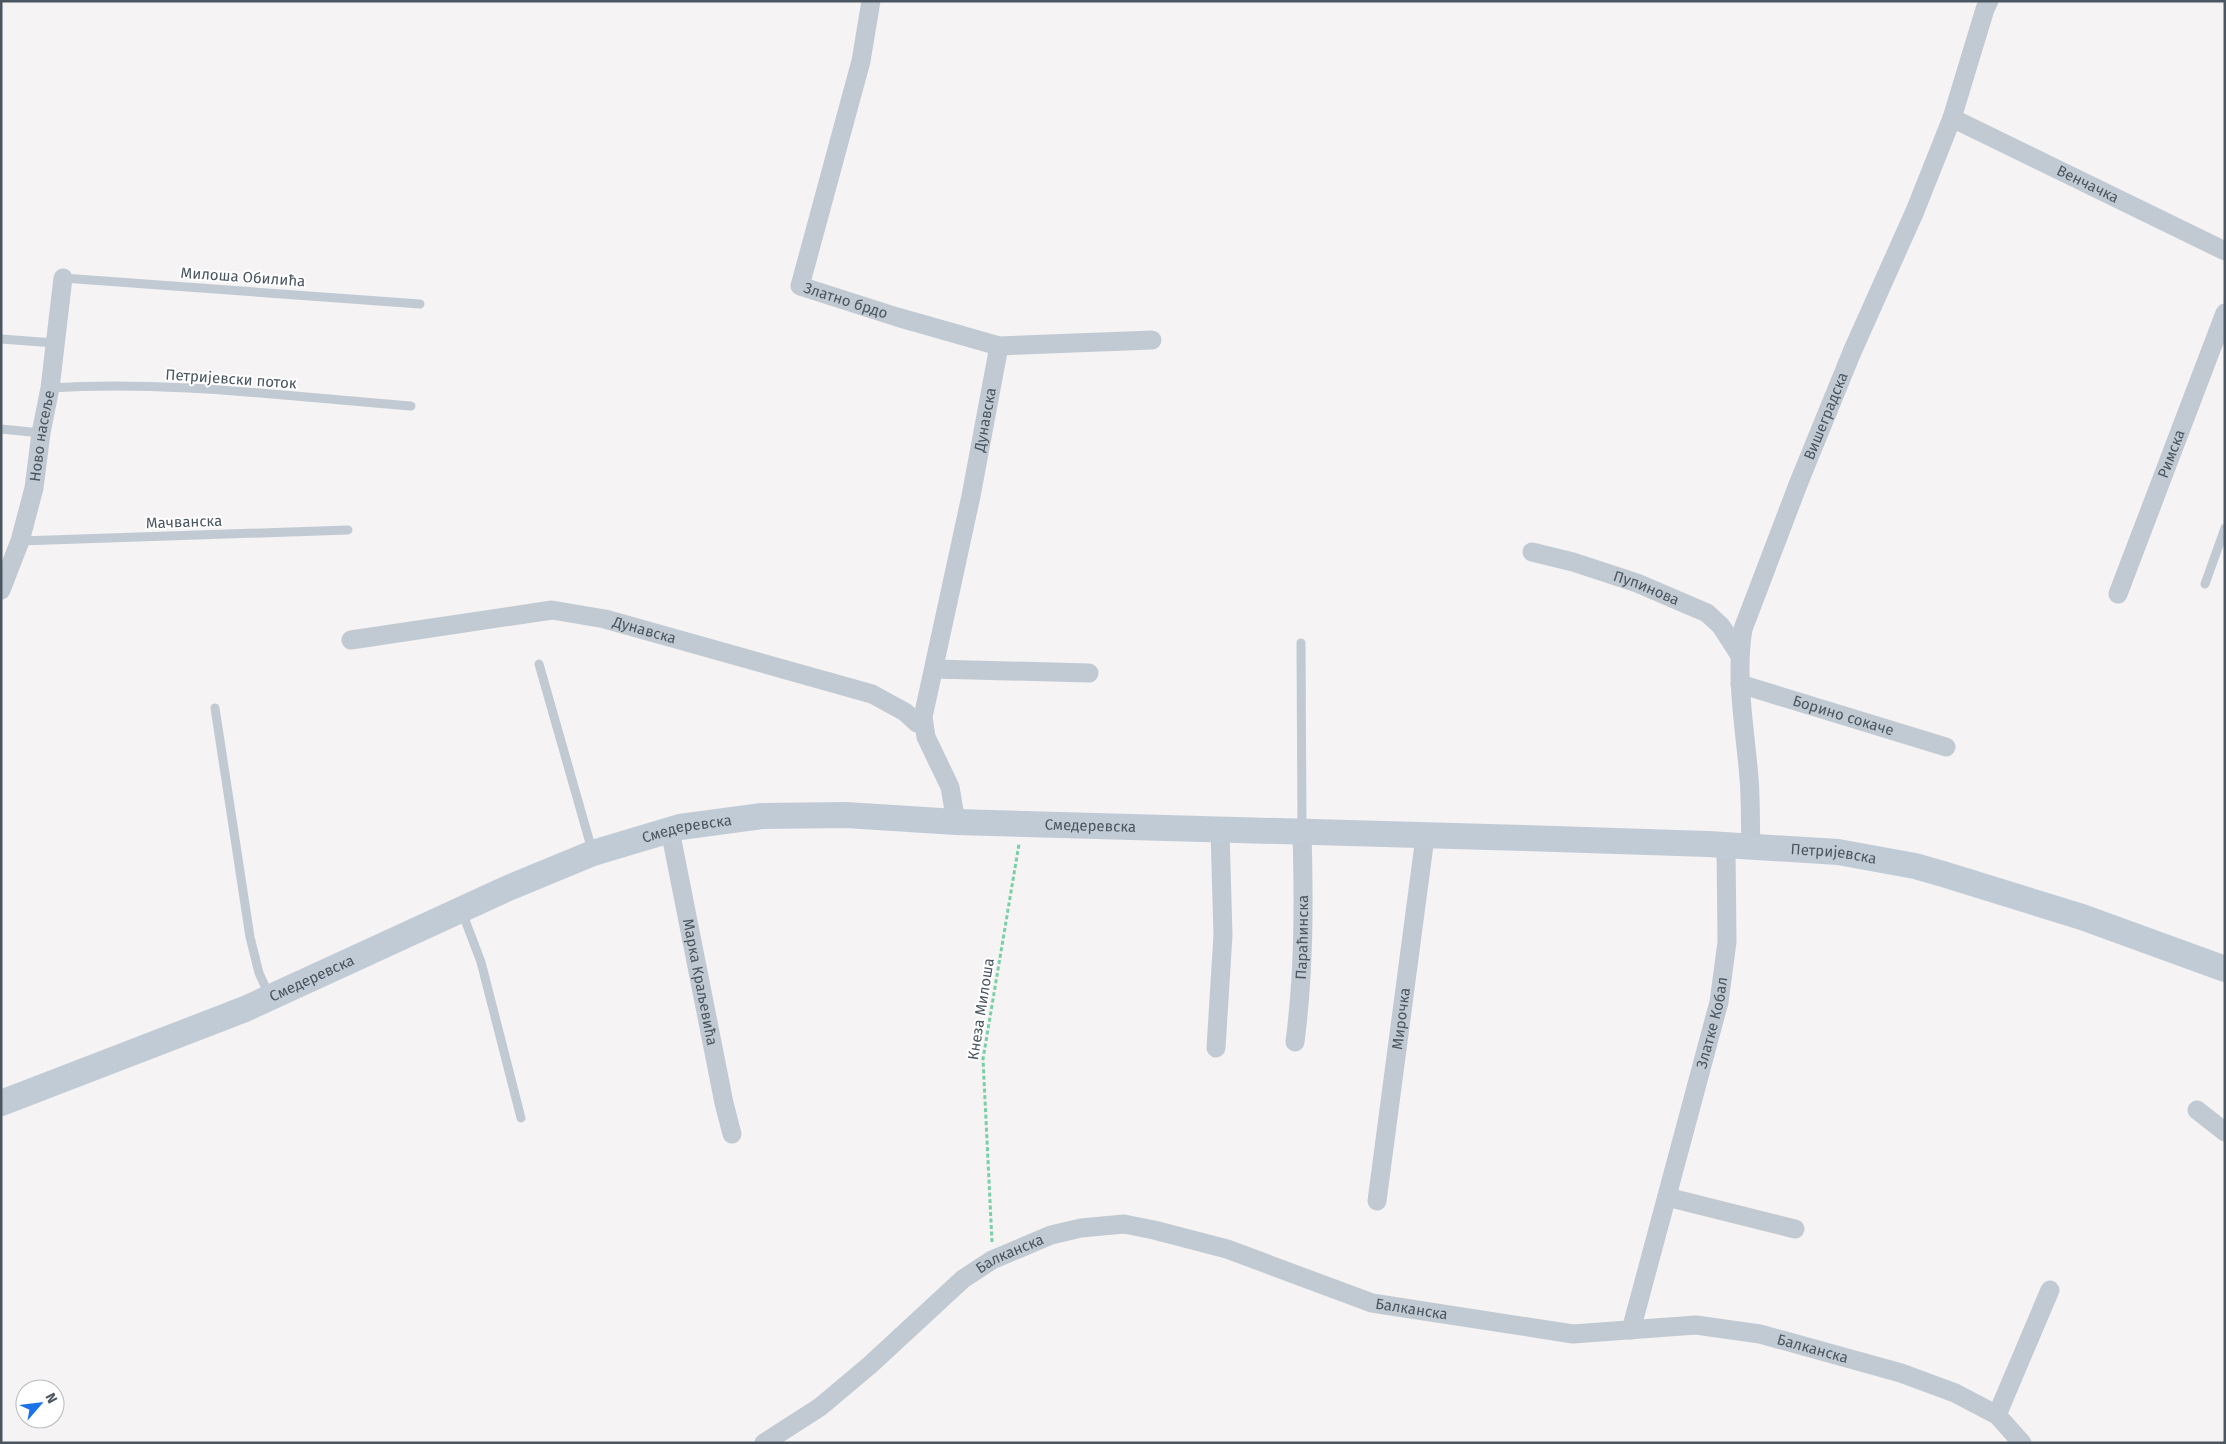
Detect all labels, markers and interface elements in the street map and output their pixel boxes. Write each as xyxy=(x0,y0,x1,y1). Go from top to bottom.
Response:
street label: Венчачка xyxy=(2054,161,2122,207)
street label: Милоша Обилића xyxy=(180,264,306,290)
street label: Златно брдо xyxy=(801,279,890,322)
street label: Петријевски поток xyxy=(165,365,297,393)
street label: Вишеградска xyxy=(1800,370,1852,463)
street label: Дунавска xyxy=(970,386,1000,454)
street label: Ново насеље xyxy=(26,389,58,483)
street label: Римска xyxy=(2154,427,2189,481)
street label: Мачванска xyxy=(146,512,222,532)
street label: Пупинова xyxy=(1611,567,1682,609)
street label: Дунавска xyxy=(610,612,678,648)
street label: Борино сокаче xyxy=(1790,692,1896,740)
street label: Смедеревска xyxy=(640,811,733,847)
street label: Смедеревска xyxy=(1044,815,1136,836)
street label: Петријевска xyxy=(1790,840,1878,868)
street label: Параћинска xyxy=(1292,895,1312,980)
street label: Марка Краљевића xyxy=(679,917,721,1047)
street label: Смедеревска xyxy=(266,951,357,1006)
street label: Кнеза Милоша xyxy=(964,957,998,1061)
street label: Златке Кобал xyxy=(1693,976,1731,1070)
street label: Мирочка xyxy=(1388,986,1414,1051)
street label: Балканска xyxy=(972,1230,1046,1277)
street label: Балканска xyxy=(1374,1295,1449,1324)
street label: Балканска xyxy=(1775,1330,1850,1367)
north arrow xyxy=(15,1379,65,1429)
text: N xyxy=(41,1390,61,1406)

